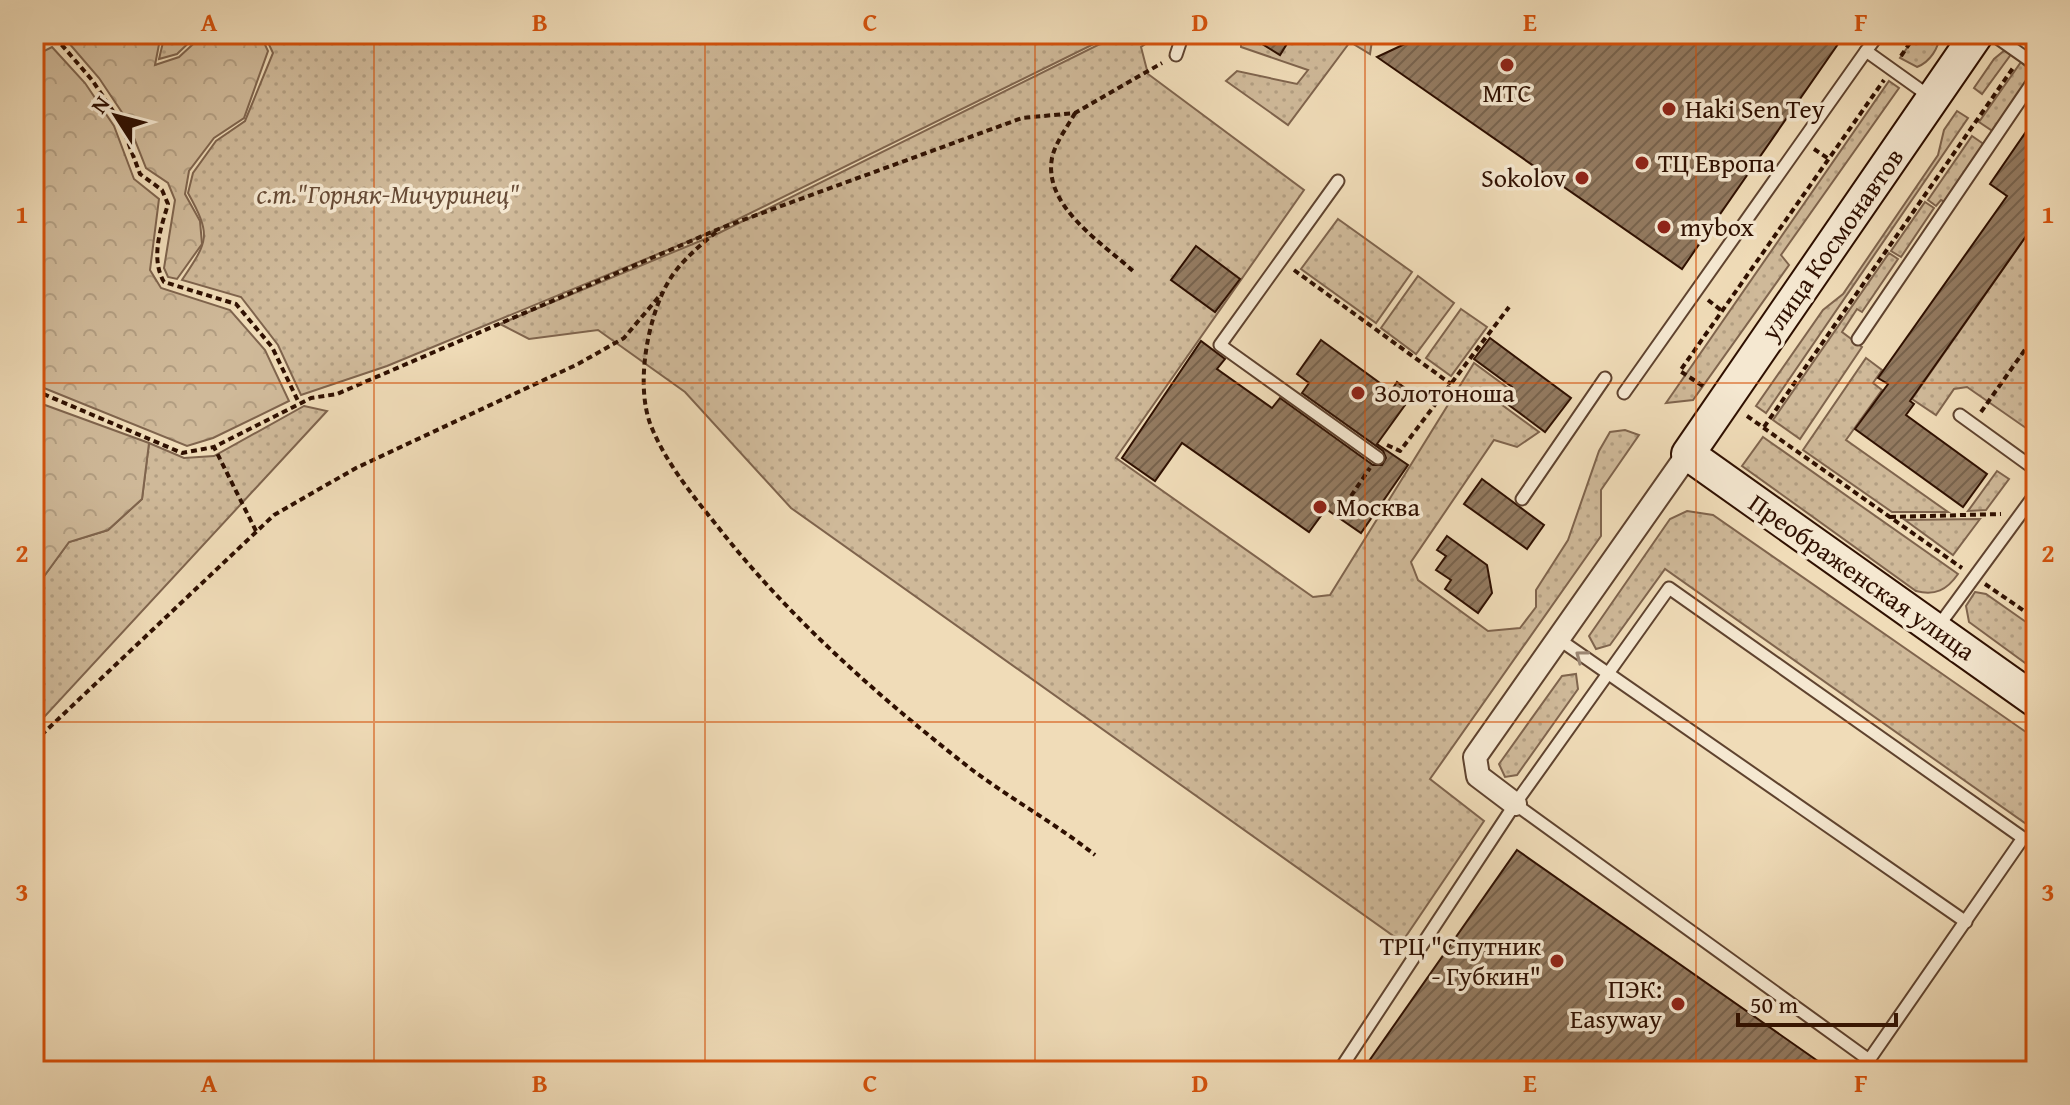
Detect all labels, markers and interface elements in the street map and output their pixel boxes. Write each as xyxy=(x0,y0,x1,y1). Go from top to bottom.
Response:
text: A xyxy=(201,2,218,41)
text: B xyxy=(532,2,548,41)
text: C xyxy=(863,2,877,41)
text: D xyxy=(1192,2,1208,41)
text: E xyxy=(1523,2,1537,41)
text: F xyxy=(1854,2,1868,41)
marker: МТС xyxy=(1498,56,1516,74)
place label: МТС xyxy=(1482,73,1532,112)
north arrow xyxy=(76,76,156,156)
text: N xyxy=(83,89,117,120)
place label: Haki Sen Tey xyxy=(1685,89,1825,128)
marker: Haki Sen Tey xyxy=(1660,100,1678,118)
street label: улица Космонавтов xyxy=(1750,139,1913,349)
place label: ТЦ Европа xyxy=(1658,143,1776,182)
marker: ТЦ Европа xyxy=(1633,154,1651,172)
place label: Sokolov xyxy=(1481,158,1566,197)
marker: Sokolov xyxy=(1573,169,1591,187)
park label: с.т."Горняк-Мичуринец" xyxy=(257,174,519,213)
text: 1 xyxy=(15,194,29,233)
text: 1 xyxy=(2041,194,2055,233)
place label: mybox xyxy=(1680,207,1754,246)
marker: mybox xyxy=(1655,218,1673,236)
place label: Золотоноша xyxy=(1374,373,1515,412)
marker: Золотоноша xyxy=(1349,384,1367,402)
street label: Преображенская улица xyxy=(1741,484,1984,670)
place label: Москва xyxy=(1336,487,1421,526)
marker: Москва xyxy=(1311,498,1329,516)
text: 2 xyxy=(15,533,29,572)
text: 2 xyxy=(2041,533,2055,572)
one-way arrow xyxy=(1576,652,1590,666)
text: 3 xyxy=(15,872,29,911)
text: 3 xyxy=(2041,872,2055,911)
place label: ТРЦ "Спутник - Губкин" xyxy=(1380,926,1541,995)
marker: ТРЦ "Спутник - Губкин" xyxy=(1548,952,1566,970)
place label: ПЭК: Easyway xyxy=(1570,969,1662,1038)
scale bar xyxy=(1738,977,1896,1027)
text: 50 m xyxy=(1750,987,1798,1022)
marker: ПЭК: Easyway xyxy=(1669,995,1687,1013)
text: A xyxy=(201,1063,218,1102)
text: B xyxy=(532,1063,548,1102)
text: C xyxy=(863,1063,877,1102)
text: D xyxy=(1192,1063,1208,1102)
text: E xyxy=(1523,1063,1537,1102)
text: F xyxy=(1854,1063,1868,1102)

